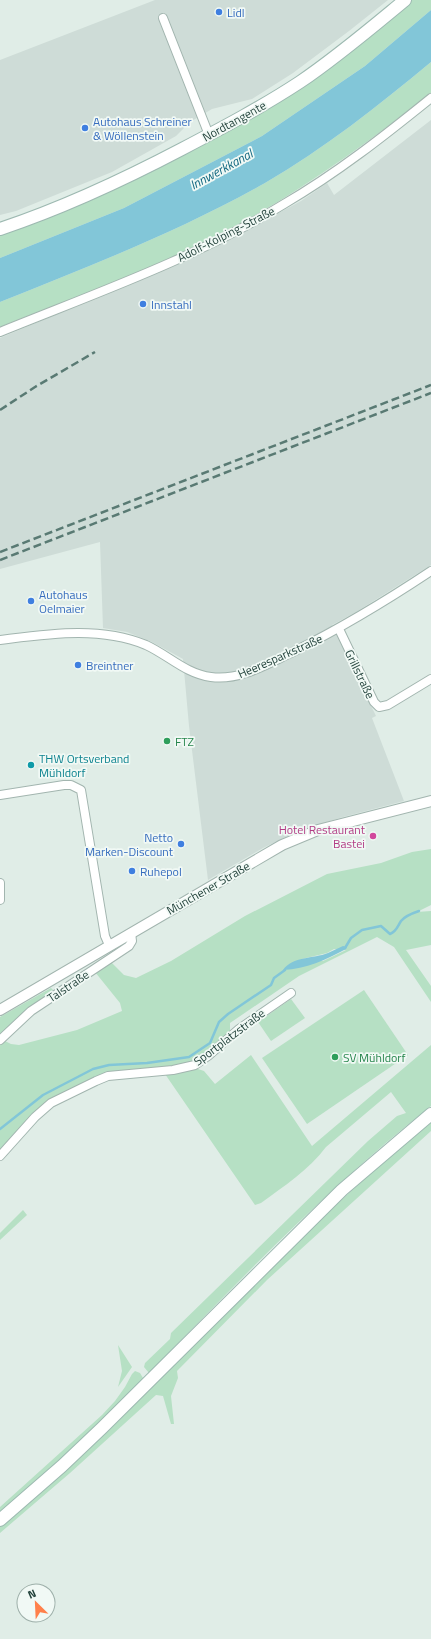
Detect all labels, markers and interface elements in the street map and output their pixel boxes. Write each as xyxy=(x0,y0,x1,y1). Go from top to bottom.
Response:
place label: Lidl xyxy=(227,3,245,22)
marker: Lidl xyxy=(214,7,224,17)
street label: Nordtangente xyxy=(199,96,269,146)
place label: Autohaus Schreiner & Wöllenstein xyxy=(93,112,192,145)
marker: Autohaus Schreiner & Wöllenstein xyxy=(80,123,90,133)
water label: Innwerkkanal xyxy=(186,142,258,194)
street label: Adolf-Kolping-Straße xyxy=(174,201,278,267)
place label: Innstahl xyxy=(151,295,192,314)
marker: Innstahl xyxy=(138,299,148,309)
place label: Autohaus Oelmaier xyxy=(39,585,88,618)
marker: Autohaus Oelmaier xyxy=(26,596,36,606)
street label: Heeresparkstraße xyxy=(235,629,325,683)
street label: Grillstraße xyxy=(340,646,380,702)
place label: Breintner xyxy=(86,656,133,675)
marker: Breintner xyxy=(73,660,83,670)
place label: FTZ xyxy=(175,732,194,751)
marker: FTZ xyxy=(162,736,172,746)
place label: THW Ortsverband Mühldorf xyxy=(39,749,129,782)
marker: THW Ortsverband Mühldorf xyxy=(26,760,36,770)
place label: Hotel Restaurant Bastei xyxy=(279,820,366,853)
place label: Netto Marken-Discount xyxy=(85,828,174,861)
marker: Hotel Restaurant Bastei xyxy=(368,831,378,841)
marker: Netto Marken-Discount xyxy=(176,839,186,849)
street label: Münchener Straße xyxy=(163,856,253,920)
place label: Ruhepol xyxy=(140,862,182,881)
marker: Ruhepol xyxy=(127,866,137,876)
street label: Talstraße xyxy=(43,965,93,1007)
street label: Sportplatzstraße xyxy=(189,1004,269,1070)
place label: SV Mühldorf xyxy=(343,1048,406,1067)
marker: SV Mühldorf xyxy=(330,1052,340,1062)
north arrow xyxy=(16,1583,56,1623)
text: N xyxy=(25,1585,39,1603)

